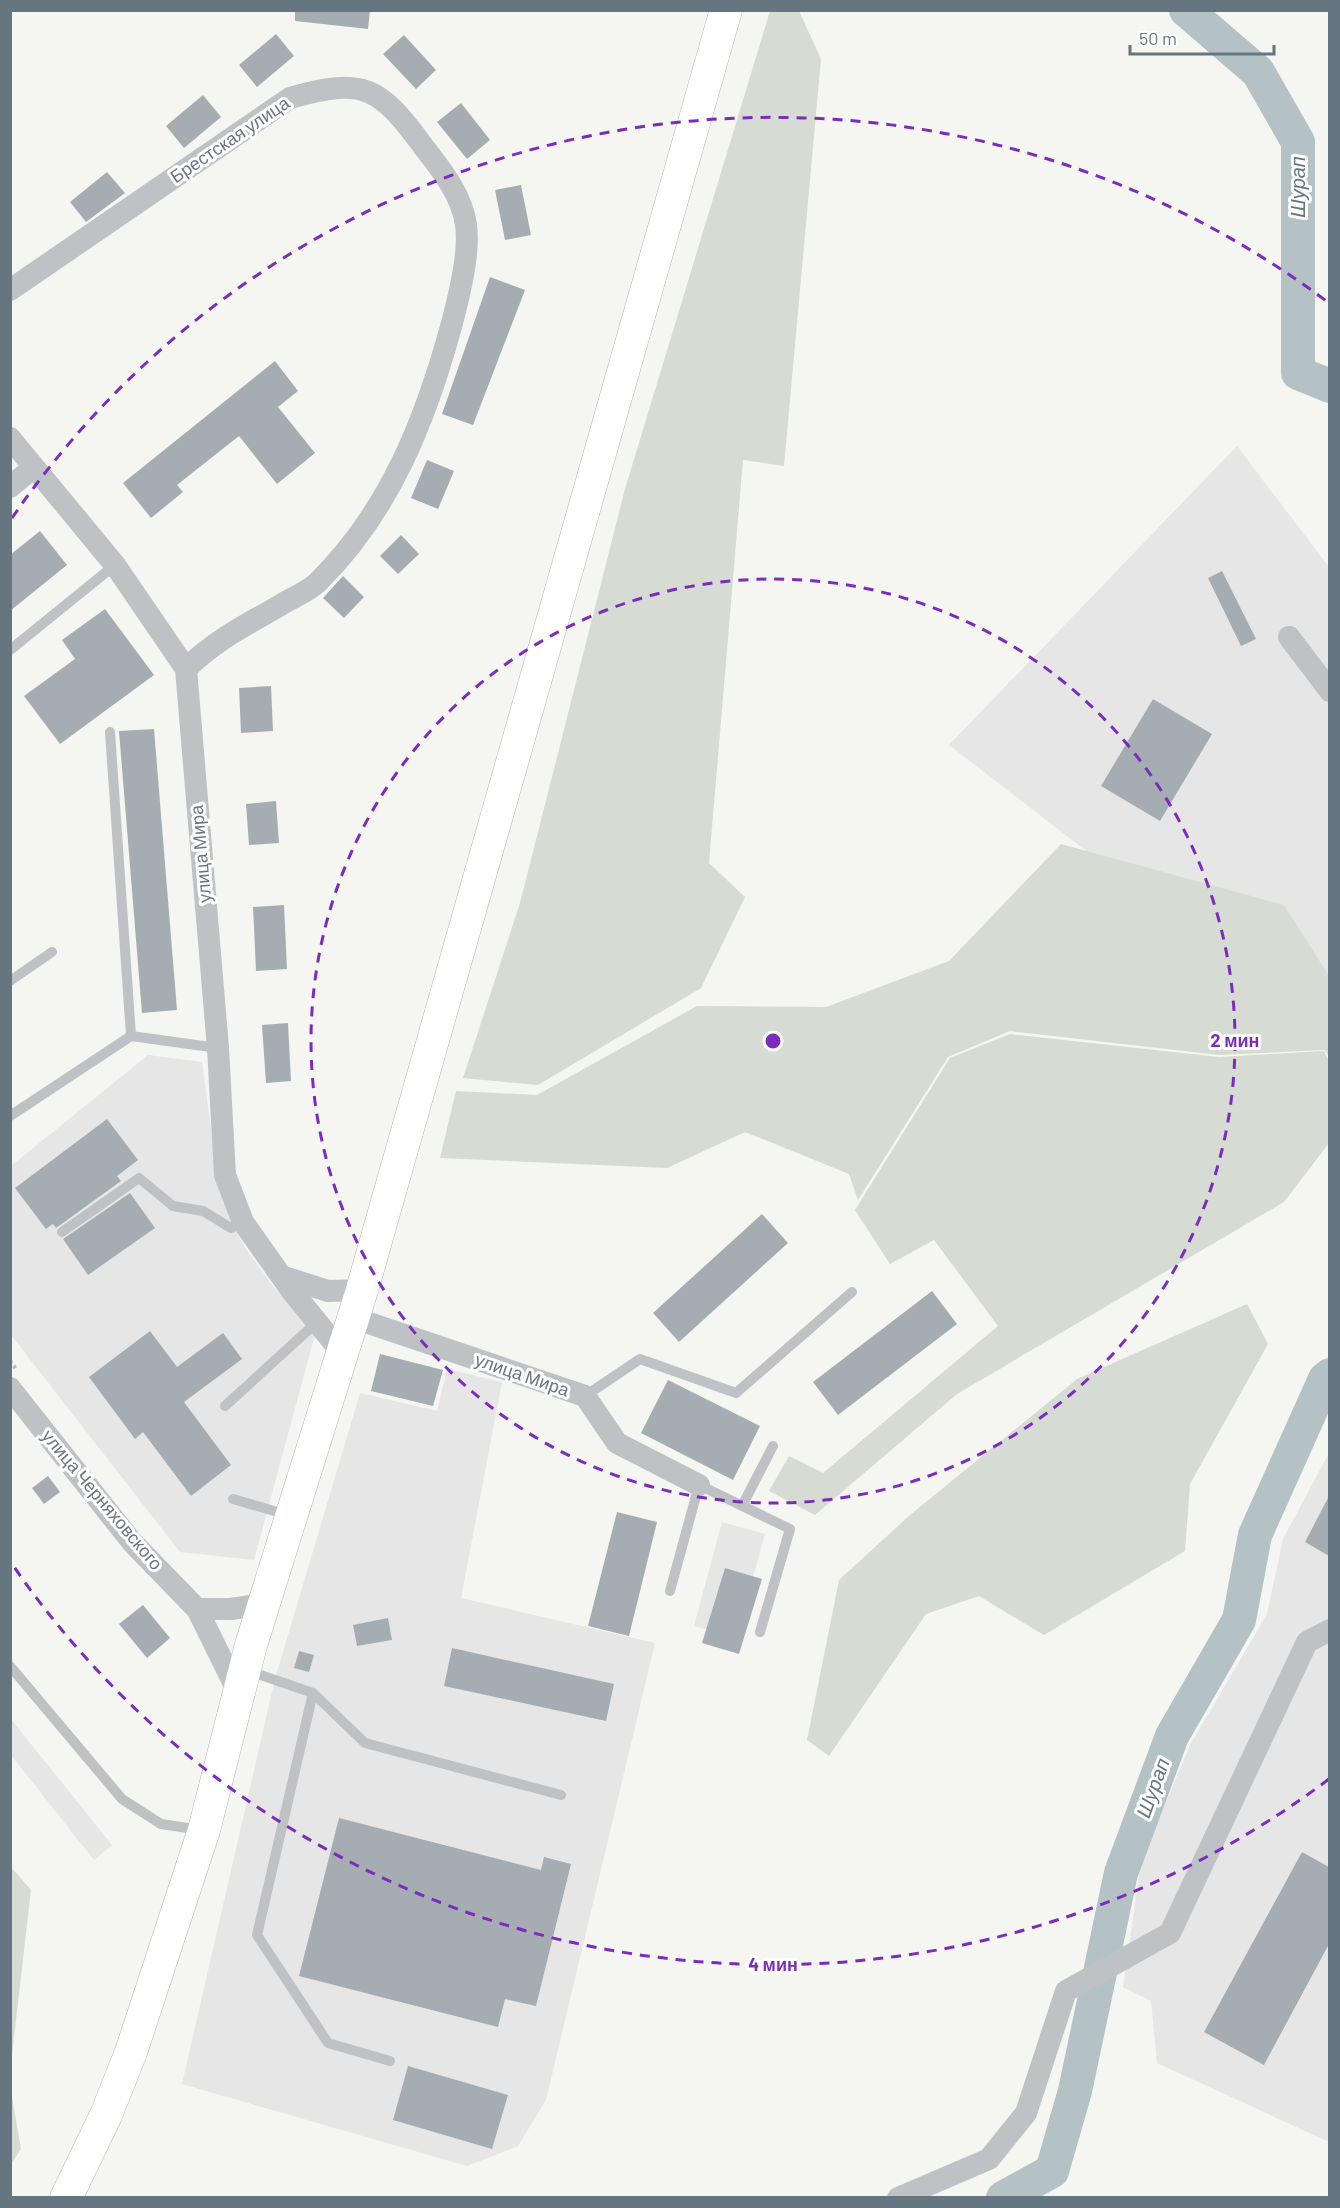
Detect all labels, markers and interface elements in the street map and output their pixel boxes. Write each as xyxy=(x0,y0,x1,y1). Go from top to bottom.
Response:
scale bar xyxy=(1130,18,1274,56)
text: 50 m xyxy=(1139,27,1177,49)
street label: Брестская улица xyxy=(166,91,294,187)
water label: Шурап xyxy=(1285,156,1309,218)
street label: улица Мира xyxy=(185,803,215,904)
text: 2 мин xyxy=(1211,1029,1259,1051)
centre of rings xyxy=(763,1031,783,1051)
street label: улица Мира xyxy=(472,1348,573,1401)
street label: улица Черняховского xyxy=(38,1425,168,1574)
water label: Шурап xyxy=(1130,1755,1174,1821)
text: 4 мин xyxy=(748,1953,798,1975)

